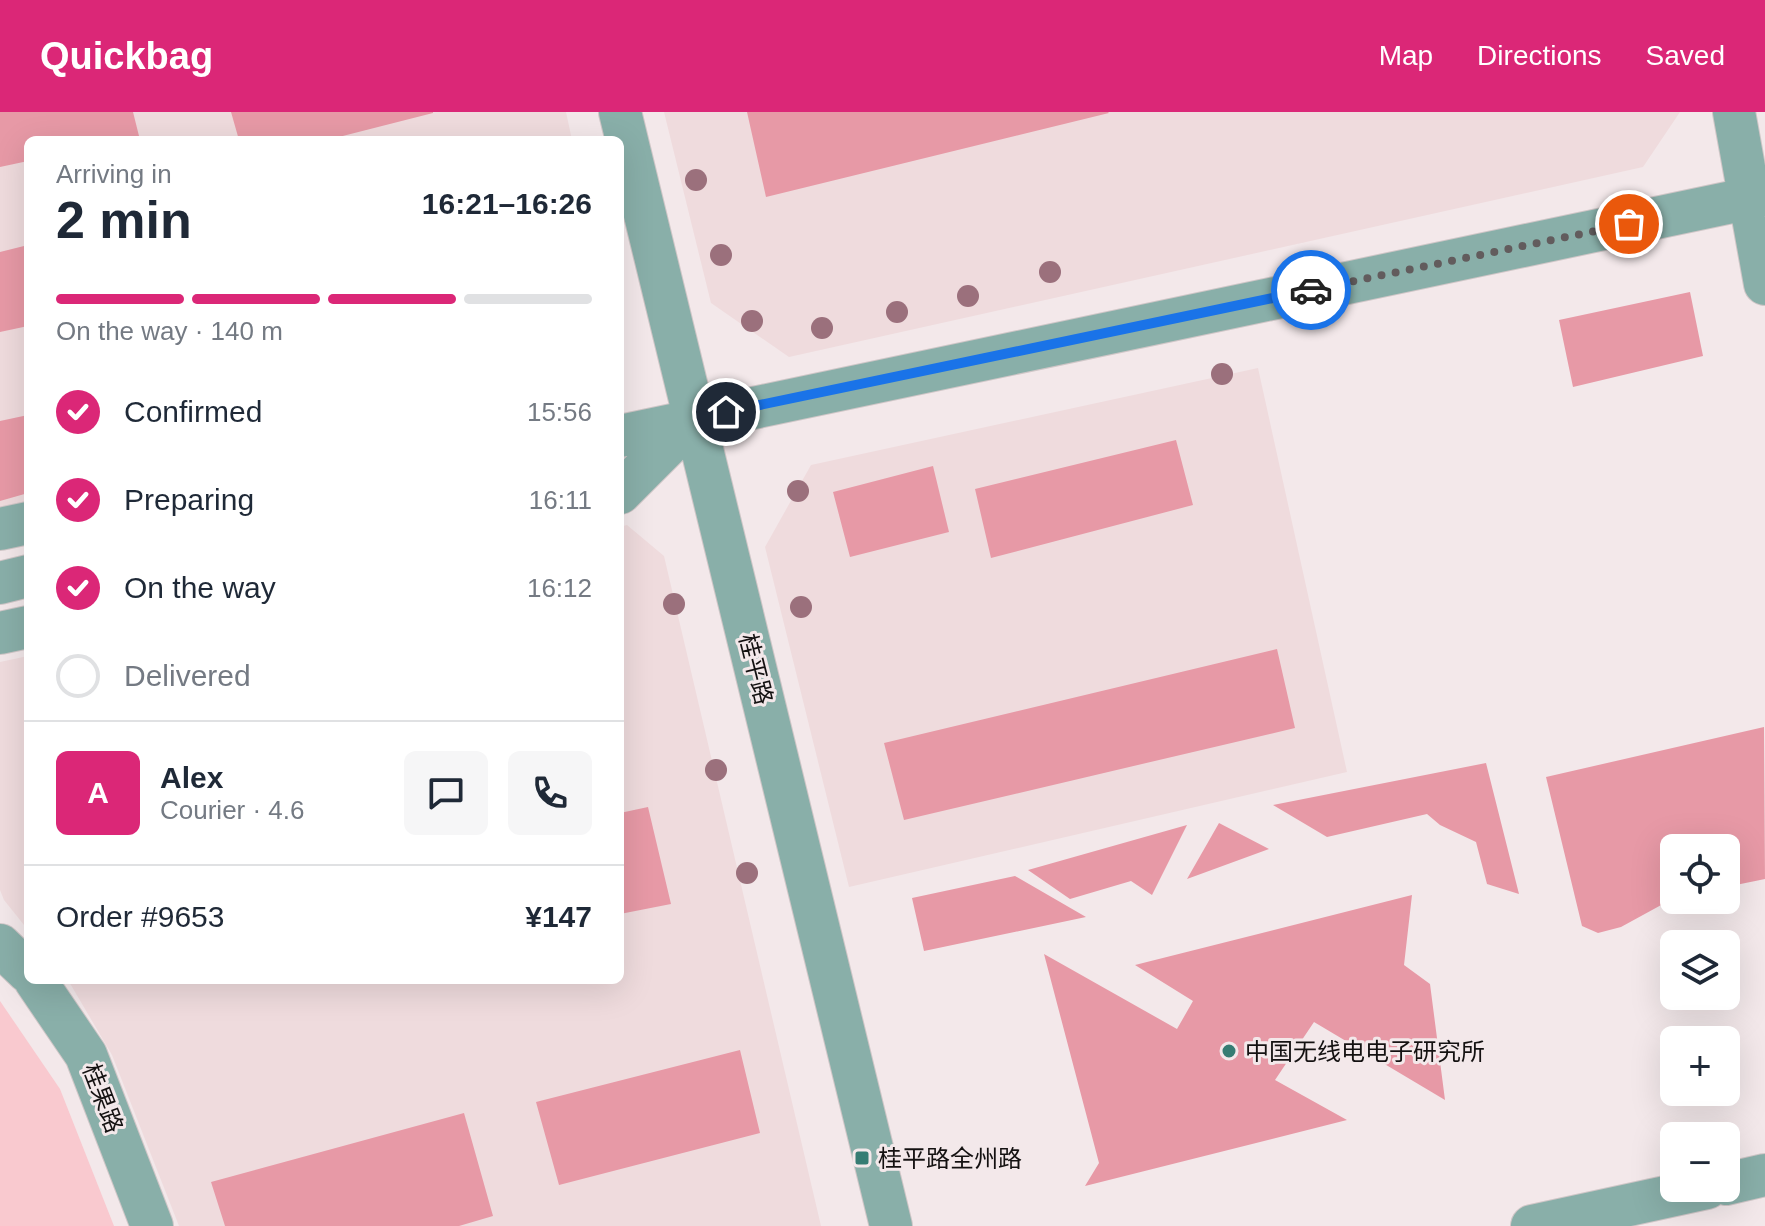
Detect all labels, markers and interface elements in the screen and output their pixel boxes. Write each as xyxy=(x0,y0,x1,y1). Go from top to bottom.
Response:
text: Quickbag xyxy=(40,35,213,77)
text: Map xyxy=(1379,40,1433,71)
text: Directions xyxy=(1477,40,1602,71)
text: Saved xyxy=(1646,40,1725,71)
text: Arriving in xyxy=(56,159,172,189)
text: 16:21–16:26 xyxy=(422,187,592,220)
pin xyxy=(1595,190,1663,258)
text: 2 min xyxy=(56,191,192,249)
icon: bag xyxy=(1607,202,1651,246)
courier xyxy=(1271,250,1351,330)
icon: car xyxy=(1289,268,1333,312)
text: On the way · 140 m xyxy=(56,316,283,346)
pin xyxy=(692,378,760,446)
icon: check xyxy=(56,390,100,434)
icon: home xyxy=(704,390,748,434)
text: Confirmed xyxy=(124,395,262,428)
text: 15:56 xyxy=(527,397,592,427)
icon: check xyxy=(56,478,100,522)
text: Preparing xyxy=(124,483,254,516)
text: 16:11 xyxy=(529,485,592,515)
icon: check xyxy=(56,566,100,610)
text: On the way xyxy=(124,571,276,604)
text: 16:12 xyxy=(527,573,592,603)
street label: 桂平路 xyxy=(734,631,778,707)
text: Delivered xyxy=(124,659,251,692)
button: chat xyxy=(404,751,488,835)
button: phone xyxy=(508,751,592,835)
text: Alex xyxy=(160,761,223,794)
text: A xyxy=(87,776,109,809)
text: Courier · 4.6 xyxy=(160,795,305,825)
map controls xyxy=(1660,834,1740,1202)
button: locate xyxy=(1660,834,1740,914)
text: Order #9653 xyxy=(56,900,224,933)
text: ¥147 xyxy=(525,900,592,933)
button: layers xyxy=(1660,930,1740,1010)
button: + xyxy=(1660,1026,1740,1106)
place label: 中国无线电电子研究所 xyxy=(1245,1038,1485,1065)
marker: 中国无线电电子研究所 xyxy=(1220,1042,1238,1060)
street label: 桂果路 xyxy=(77,1060,129,1136)
button: − xyxy=(1660,1122,1740,1202)
place label: 桂平路全州路 xyxy=(878,1145,1022,1172)
marker: 桂平路全州路 xyxy=(853,1149,871,1167)

